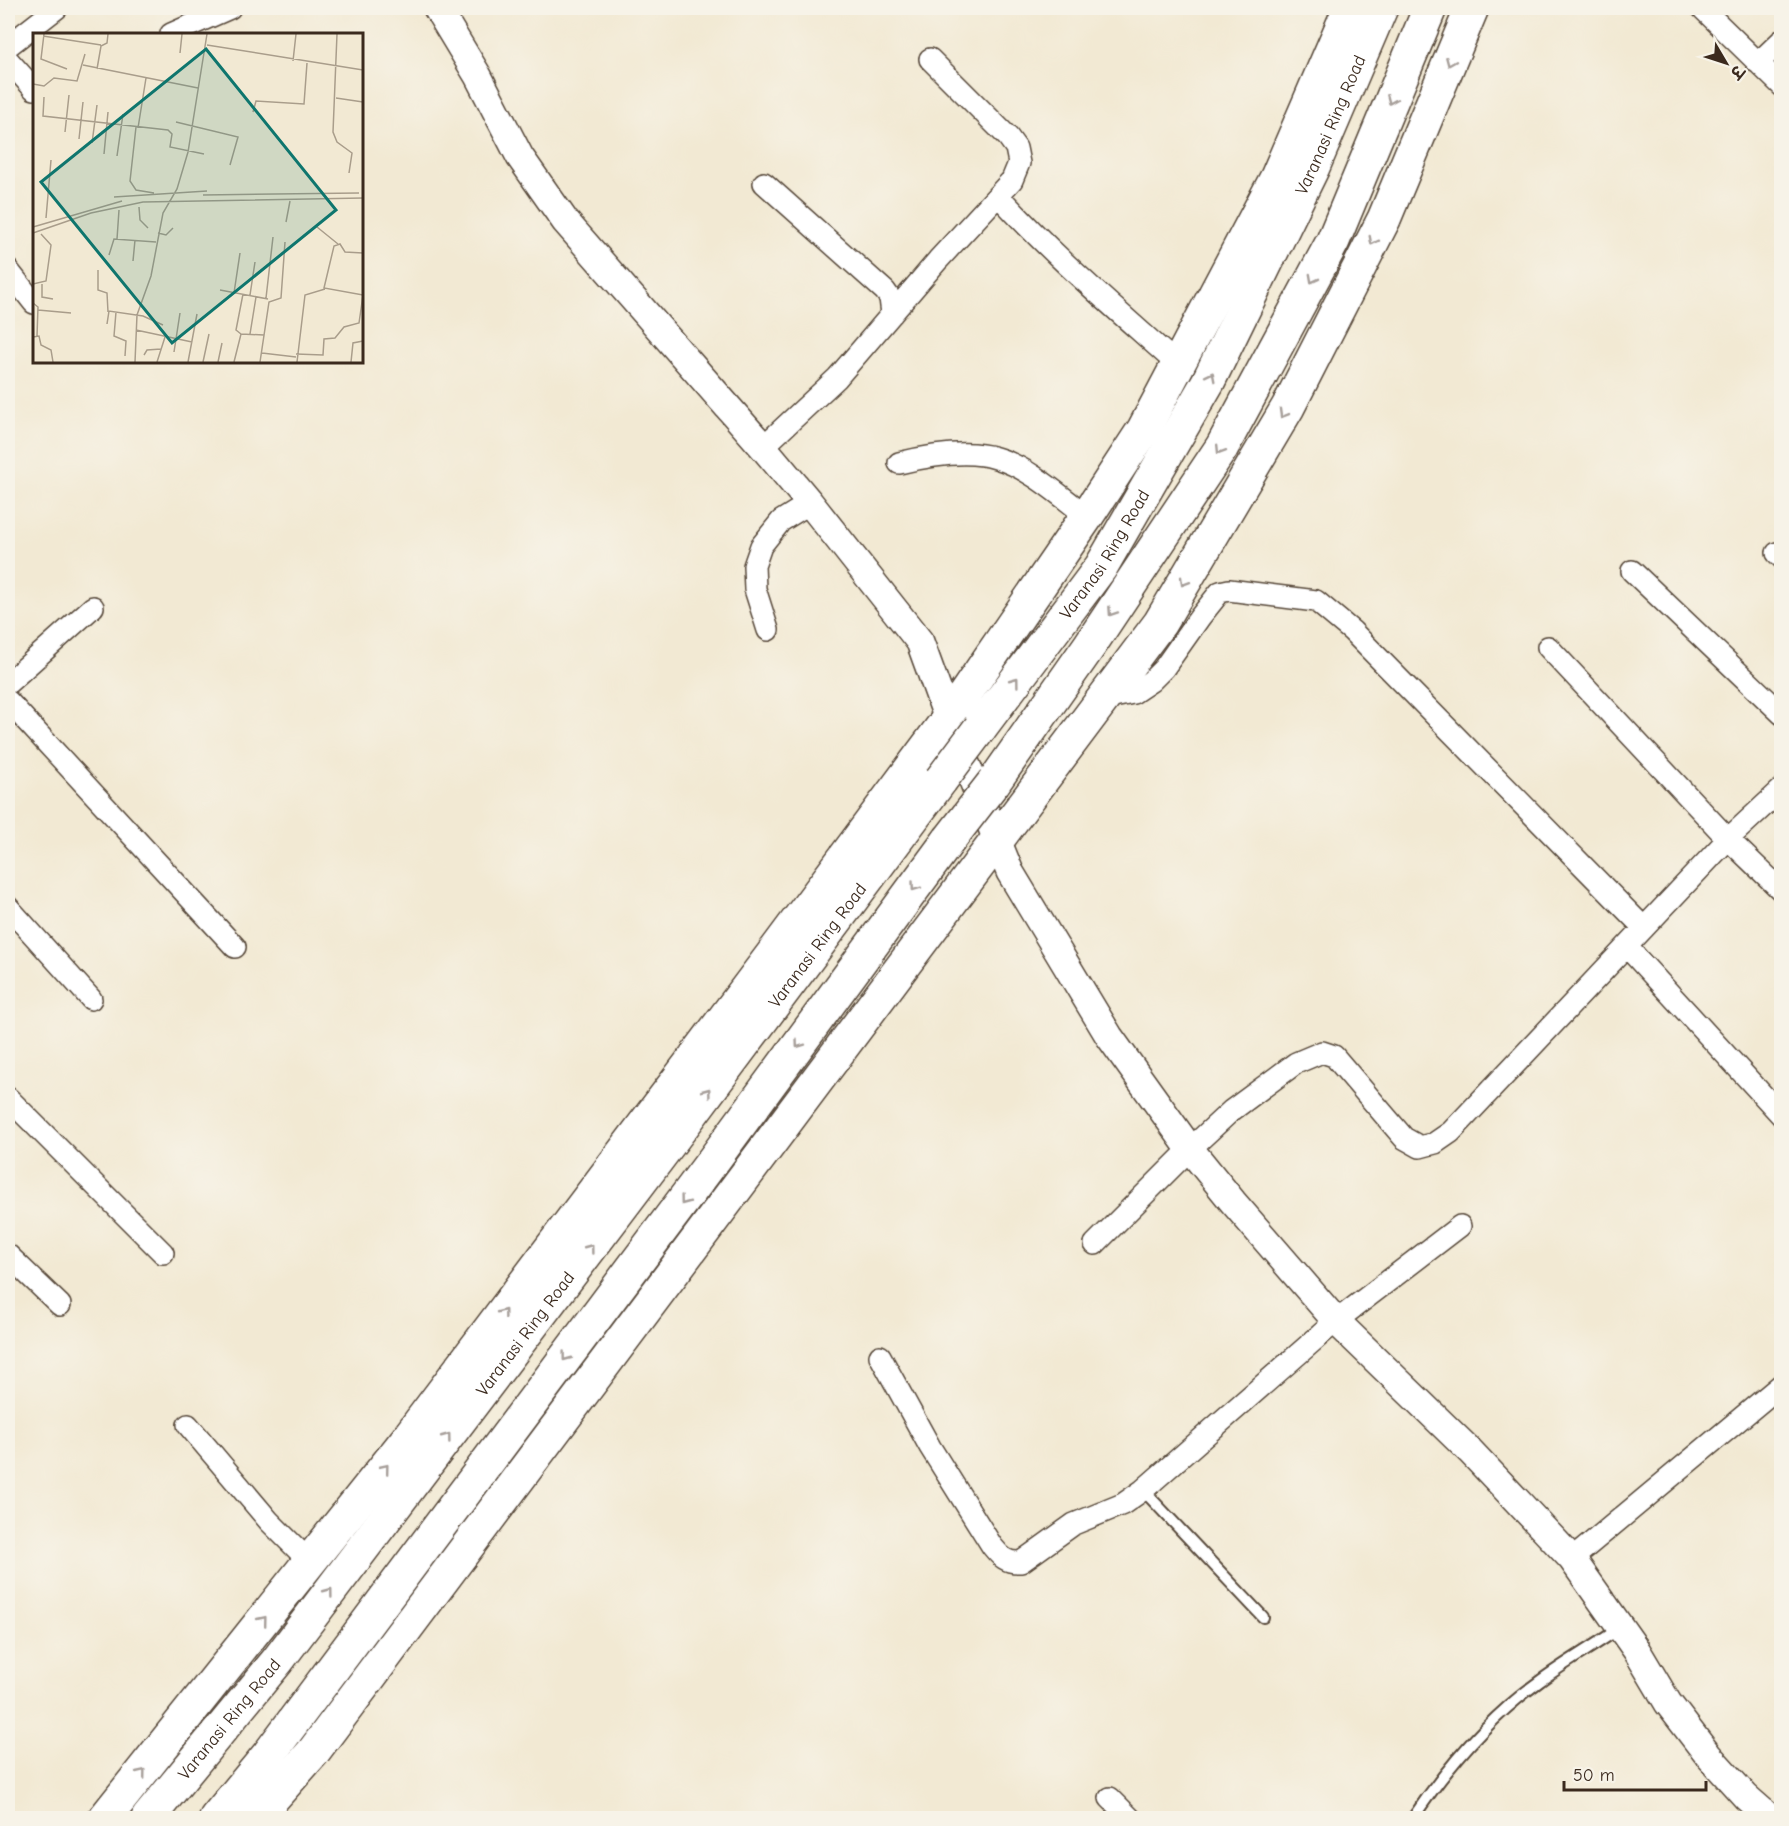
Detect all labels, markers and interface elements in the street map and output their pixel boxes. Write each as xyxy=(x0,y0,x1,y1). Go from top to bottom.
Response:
inset map xyxy=(33,33,363,363)
north arrow xyxy=(1696,33,1756,93)
street label: Varanasi Ring Road xyxy=(1291,52,1370,198)
one-way arrow xyxy=(1445,55,1457,66)
text: उ xyxy=(1726,60,1748,83)
one-way arrow xyxy=(1386,94,1398,105)
one-way arrow xyxy=(1369,234,1380,245)
one-way arrow xyxy=(1309,272,1320,283)
one-way arrow xyxy=(1203,371,1215,382)
one-way arrow xyxy=(1279,408,1291,418)
one-way arrow xyxy=(1215,444,1227,454)
street label: Varanasi Ring Road xyxy=(1055,486,1154,623)
one-way arrow xyxy=(1180,576,1192,586)
one-way arrow xyxy=(1108,606,1119,617)
one-way arrow xyxy=(1008,677,1019,688)
street label: Varanasi Ring Road xyxy=(764,879,871,1012)
one-way arrow xyxy=(911,880,922,891)
one-way arrow xyxy=(796,1038,807,1049)
one-way arrow xyxy=(700,1088,711,1099)
one-way arrow xyxy=(680,1194,691,1205)
one-way arrow xyxy=(582,1244,593,1255)
street label: Varanasi Ring Road xyxy=(472,1268,579,1400)
one-way arrow xyxy=(496,1309,507,1320)
one-way arrow xyxy=(563,1350,574,1361)
one-way arrow xyxy=(439,1433,450,1444)
one-way arrow xyxy=(377,1464,388,1475)
one-way arrow xyxy=(321,1588,332,1599)
one-way arrow xyxy=(256,1616,267,1627)
street label: Varanasi Ring Road xyxy=(174,1655,285,1784)
scale bar xyxy=(1564,1754,1706,1792)
text: 50 m xyxy=(1573,1765,1615,1786)
one-way arrow xyxy=(134,1769,145,1780)

